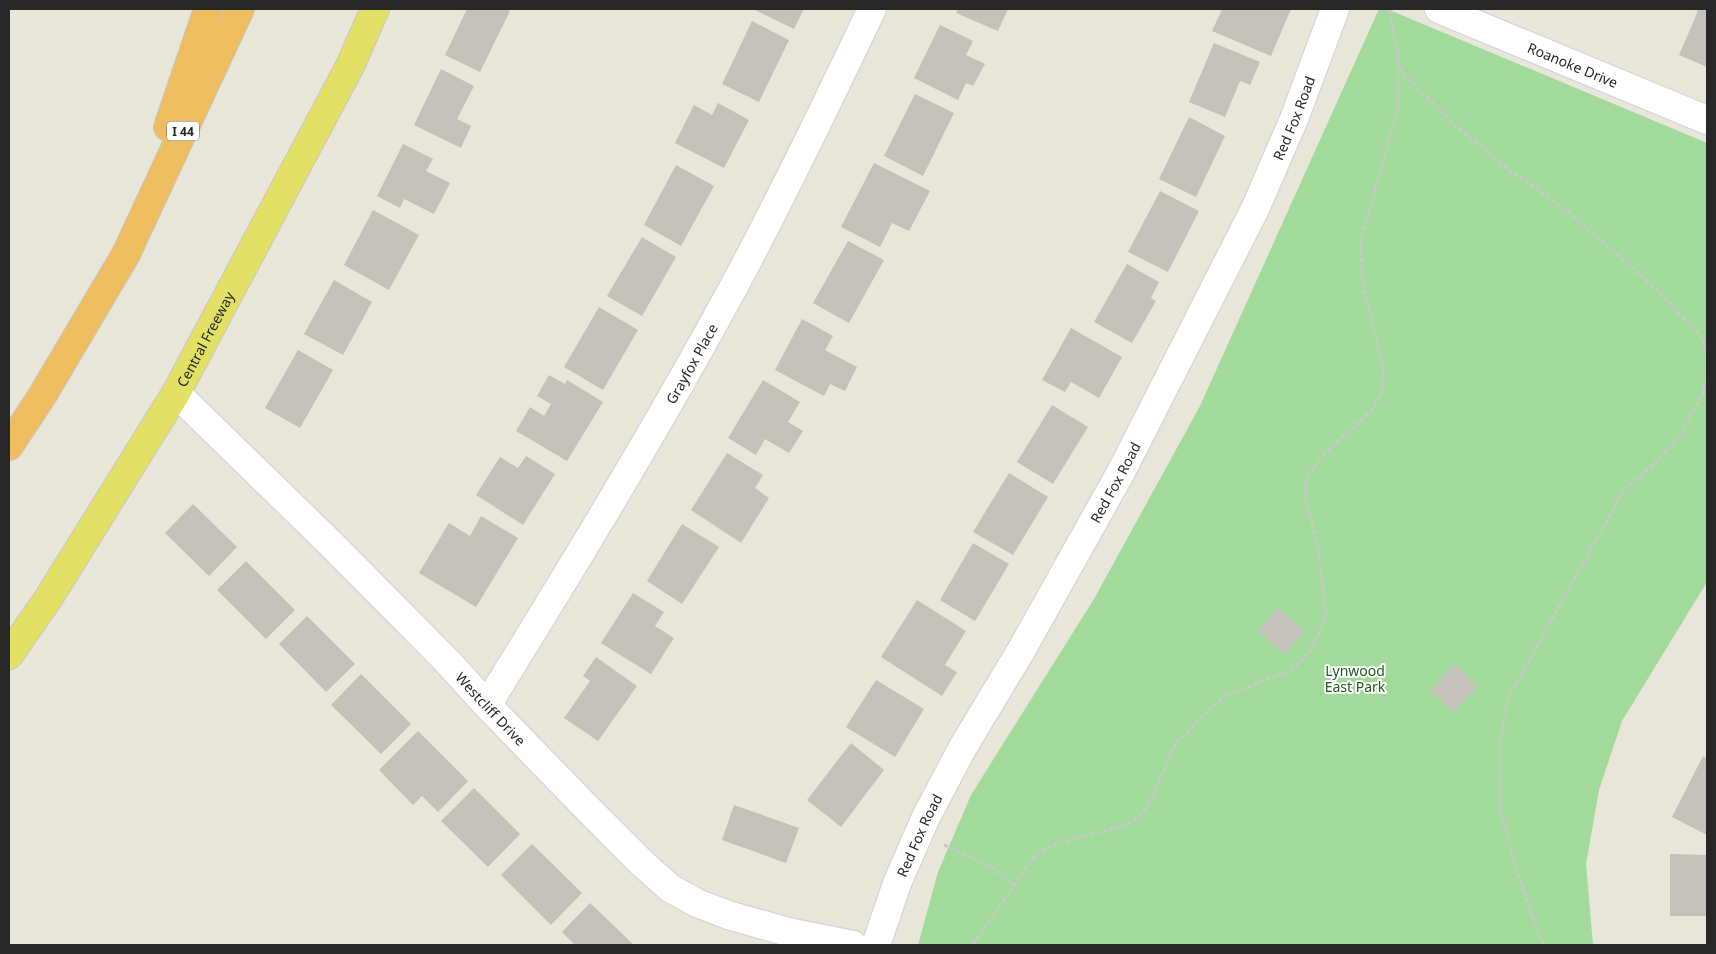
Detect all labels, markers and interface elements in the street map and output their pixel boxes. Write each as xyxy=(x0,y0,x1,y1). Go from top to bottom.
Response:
street label: Roanoke Drive xyxy=(1525,37,1621,92)
street label: Red Fox Road xyxy=(1268,73,1319,163)
road number: I 44 xyxy=(167,122,199,140)
street label: Central Freeway xyxy=(172,287,238,390)
street label: Grayfox Place xyxy=(661,320,721,407)
street label: Red Fox Road xyxy=(1085,439,1144,526)
park label: Lynwood East Park xyxy=(1325,661,1386,696)
street label: Westcliff Drive xyxy=(452,668,530,749)
street label: Red Fox Road xyxy=(892,790,946,880)

